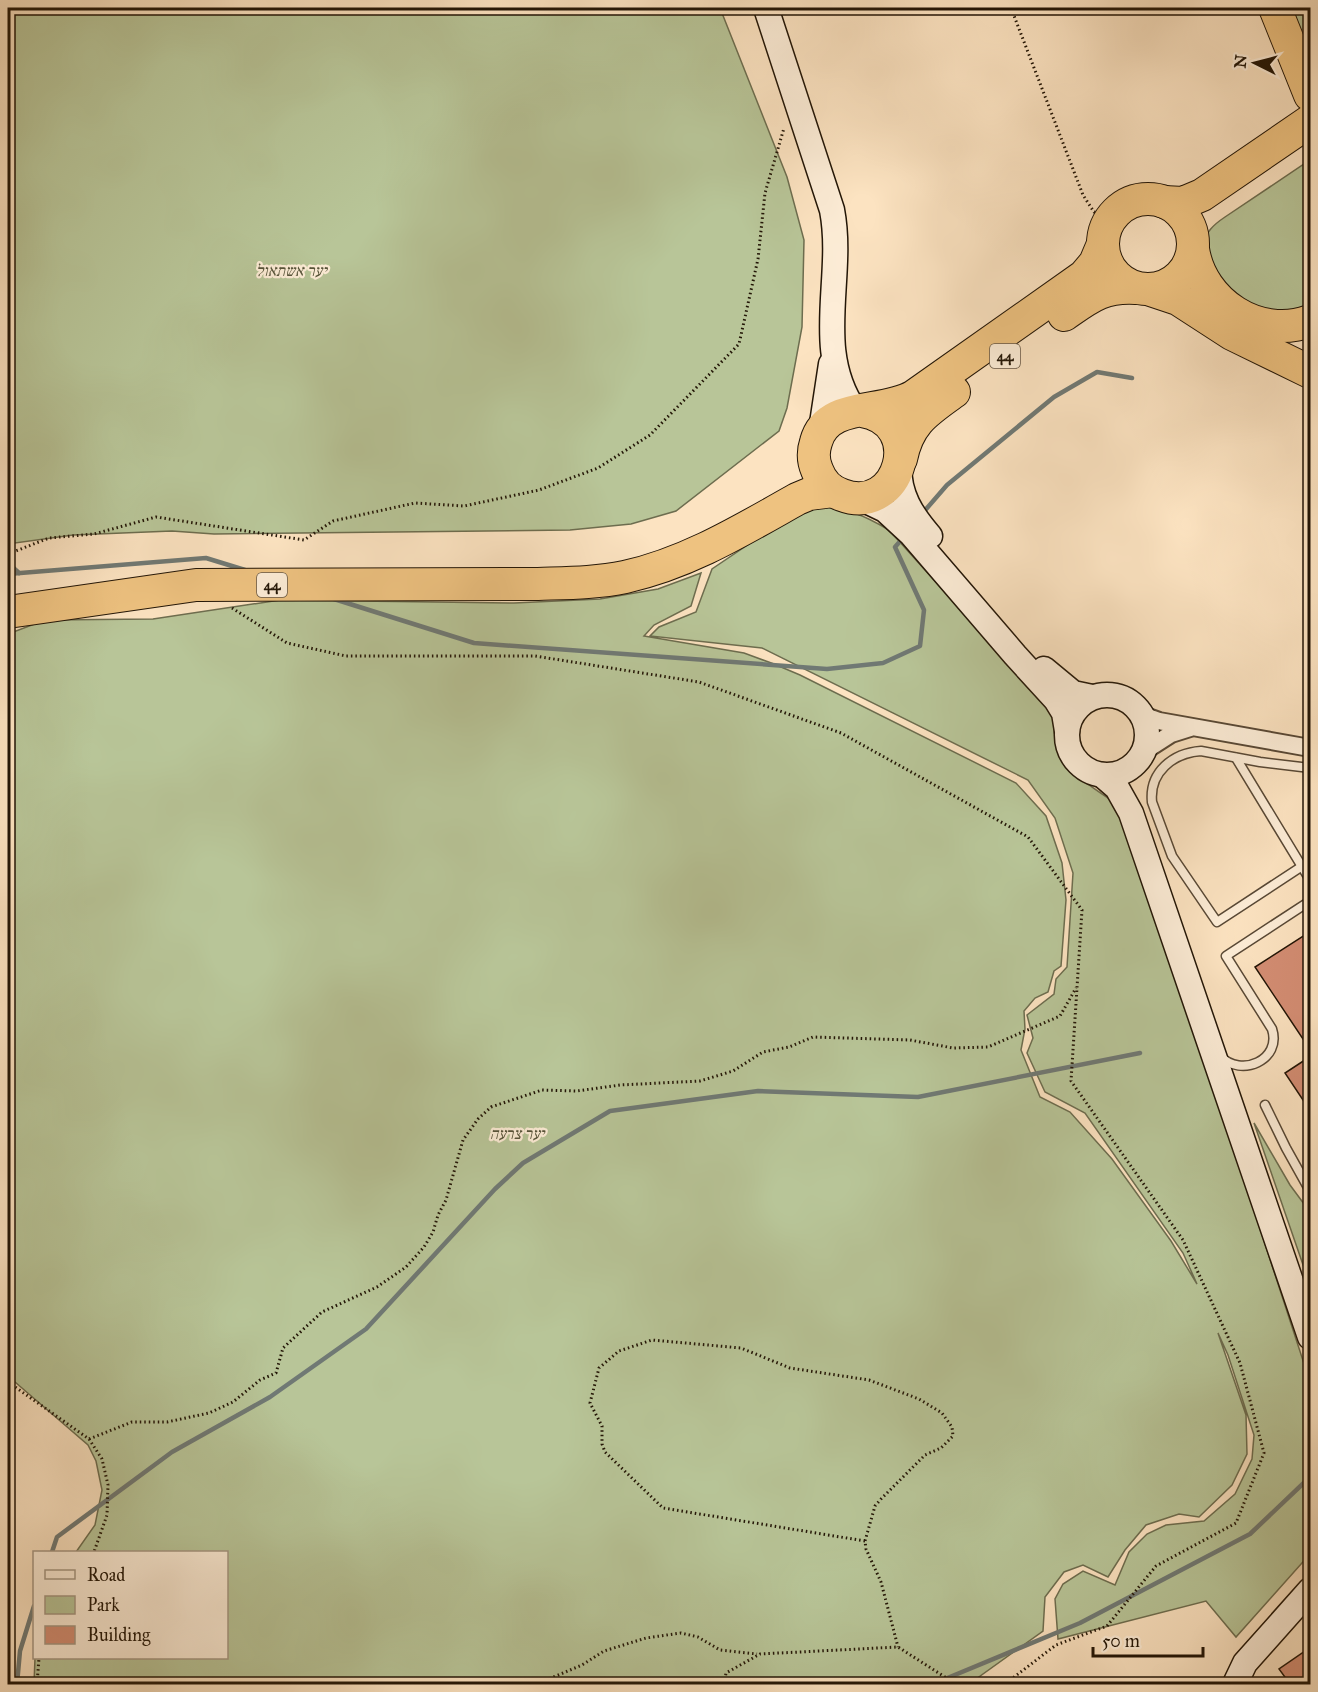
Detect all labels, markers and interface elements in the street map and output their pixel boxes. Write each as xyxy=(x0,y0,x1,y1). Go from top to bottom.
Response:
north arrow xyxy=(1225,33,1285,93)
text: N xyxy=(1230,53,1251,69)
park label: יער אשתאול xyxy=(255,261,328,280)
road number: 44 xyxy=(990,344,1020,368)
road number: 44 xyxy=(257,573,287,597)
park label: יער צרעה xyxy=(490,1124,546,1143)
legend xyxy=(33,1551,228,1659)
text: Road xyxy=(87,1564,125,1586)
text: Park xyxy=(87,1594,120,1616)
scale bar xyxy=(1093,1620,1202,1658)
text: Building xyxy=(87,1624,151,1647)
text: 50 m xyxy=(1102,1630,1140,1652)

